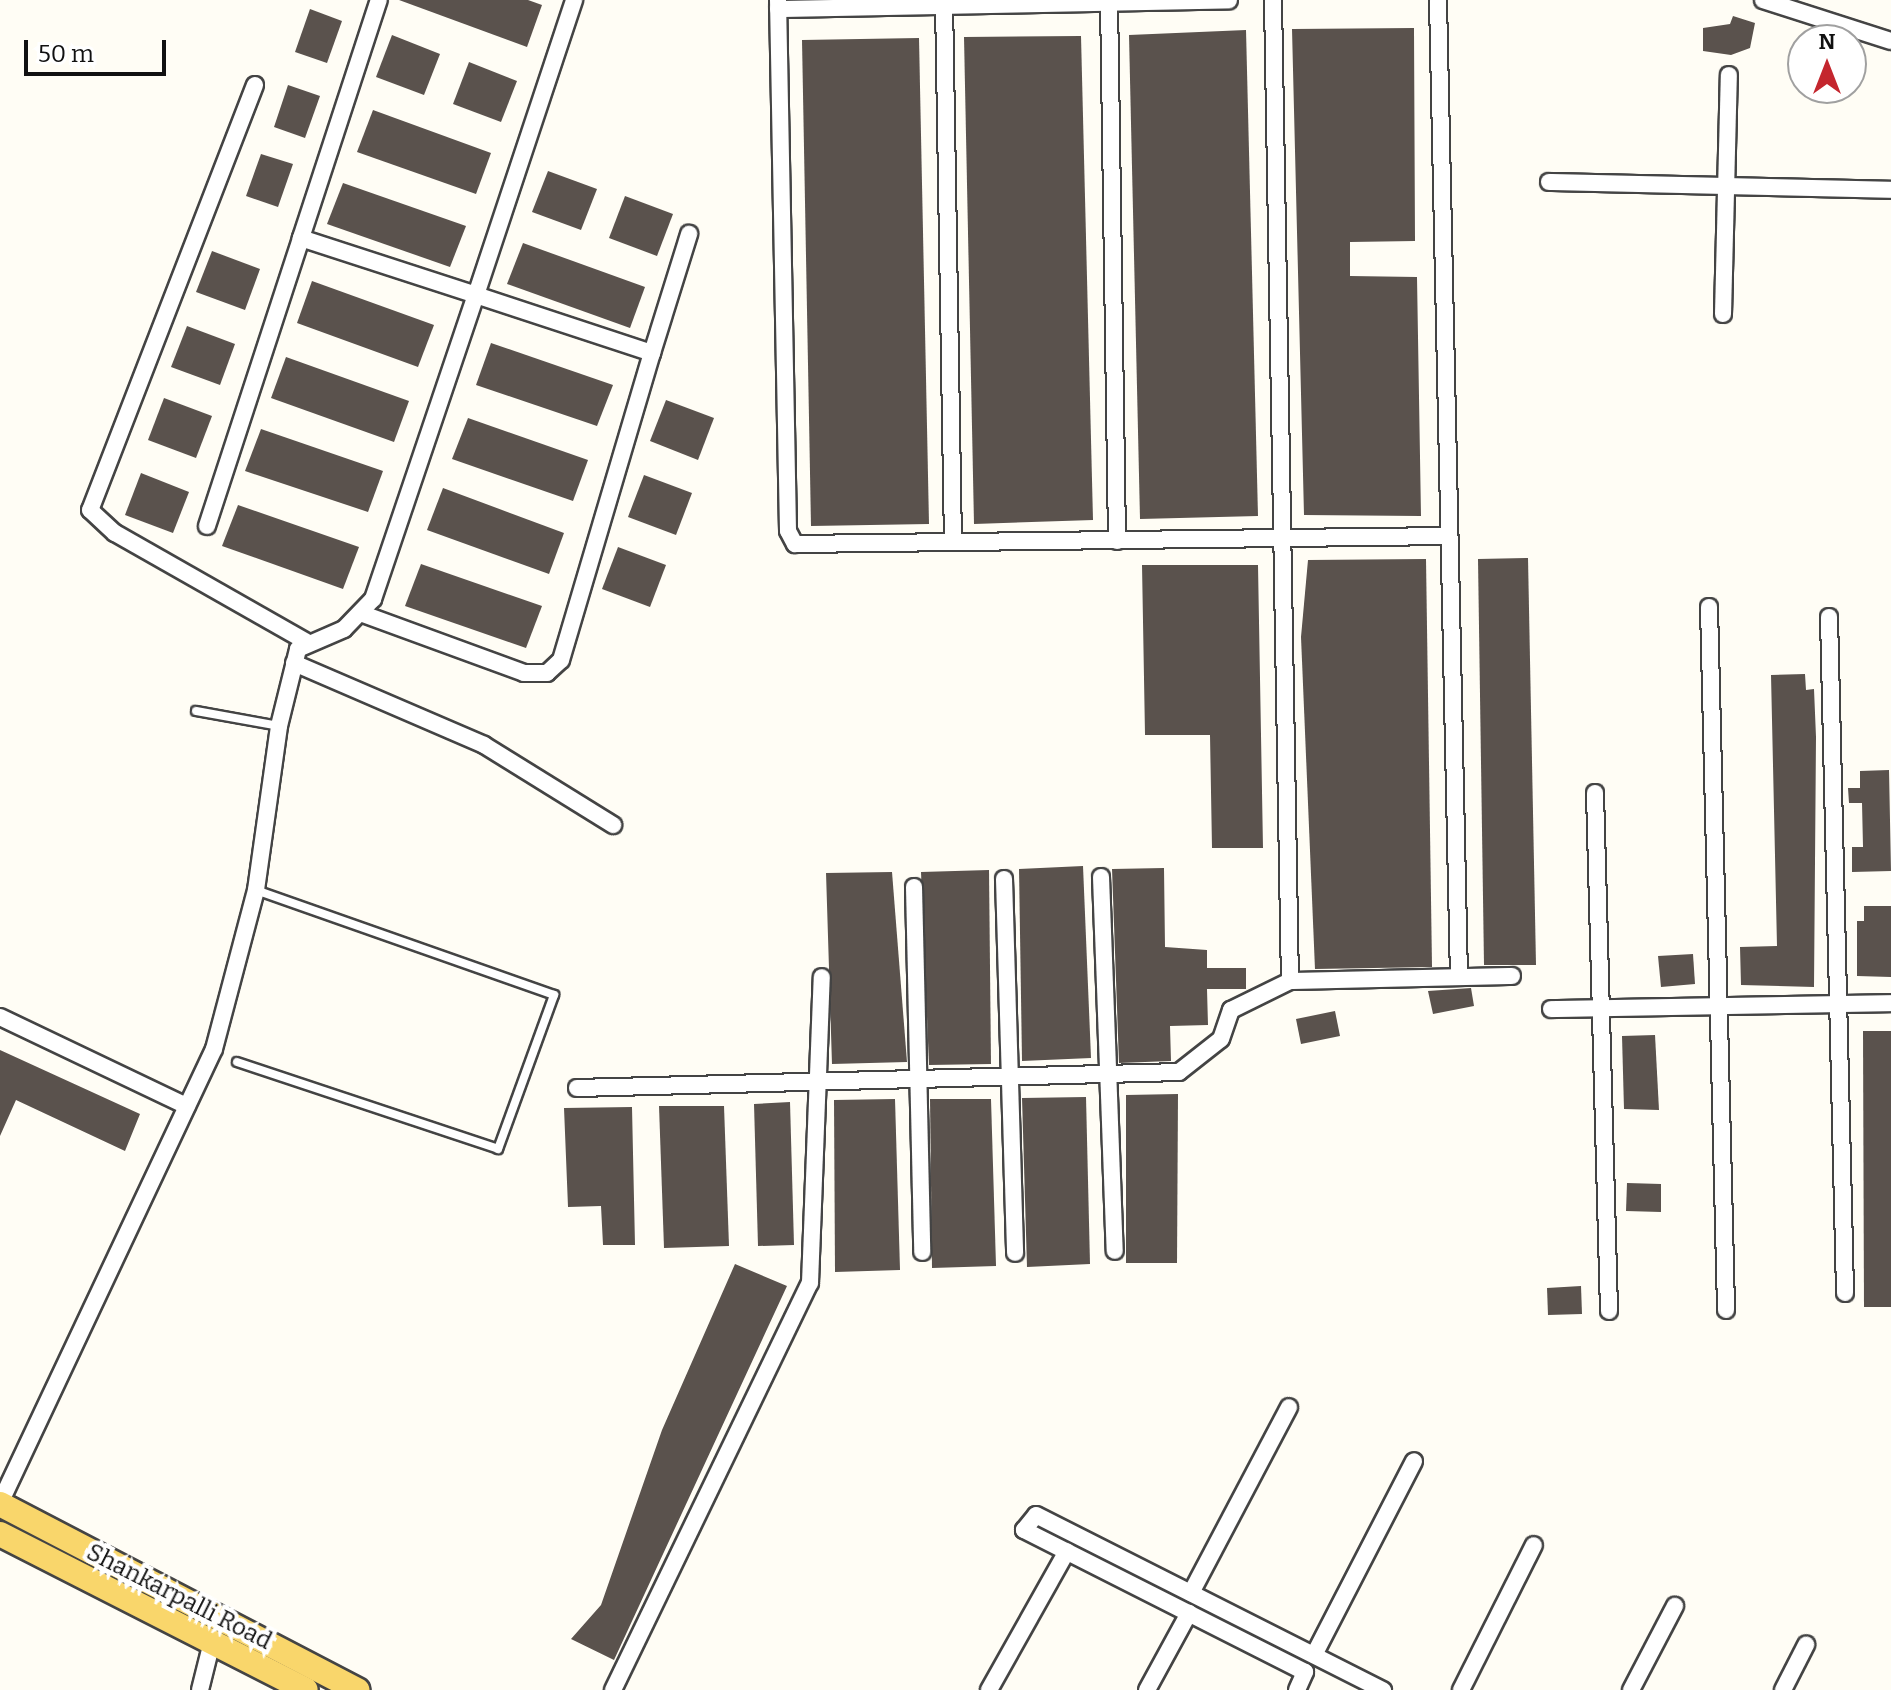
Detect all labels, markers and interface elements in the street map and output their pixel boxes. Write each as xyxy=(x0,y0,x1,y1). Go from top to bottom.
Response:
scale bar xyxy=(28,24,170,74)
north arrow xyxy=(1787,24,1867,104)
text: N xyxy=(1819,28,1835,55)
text: 50 m xyxy=(38,40,94,68)
street label: Shankarpalli Road xyxy=(82,1538,276,1656)

